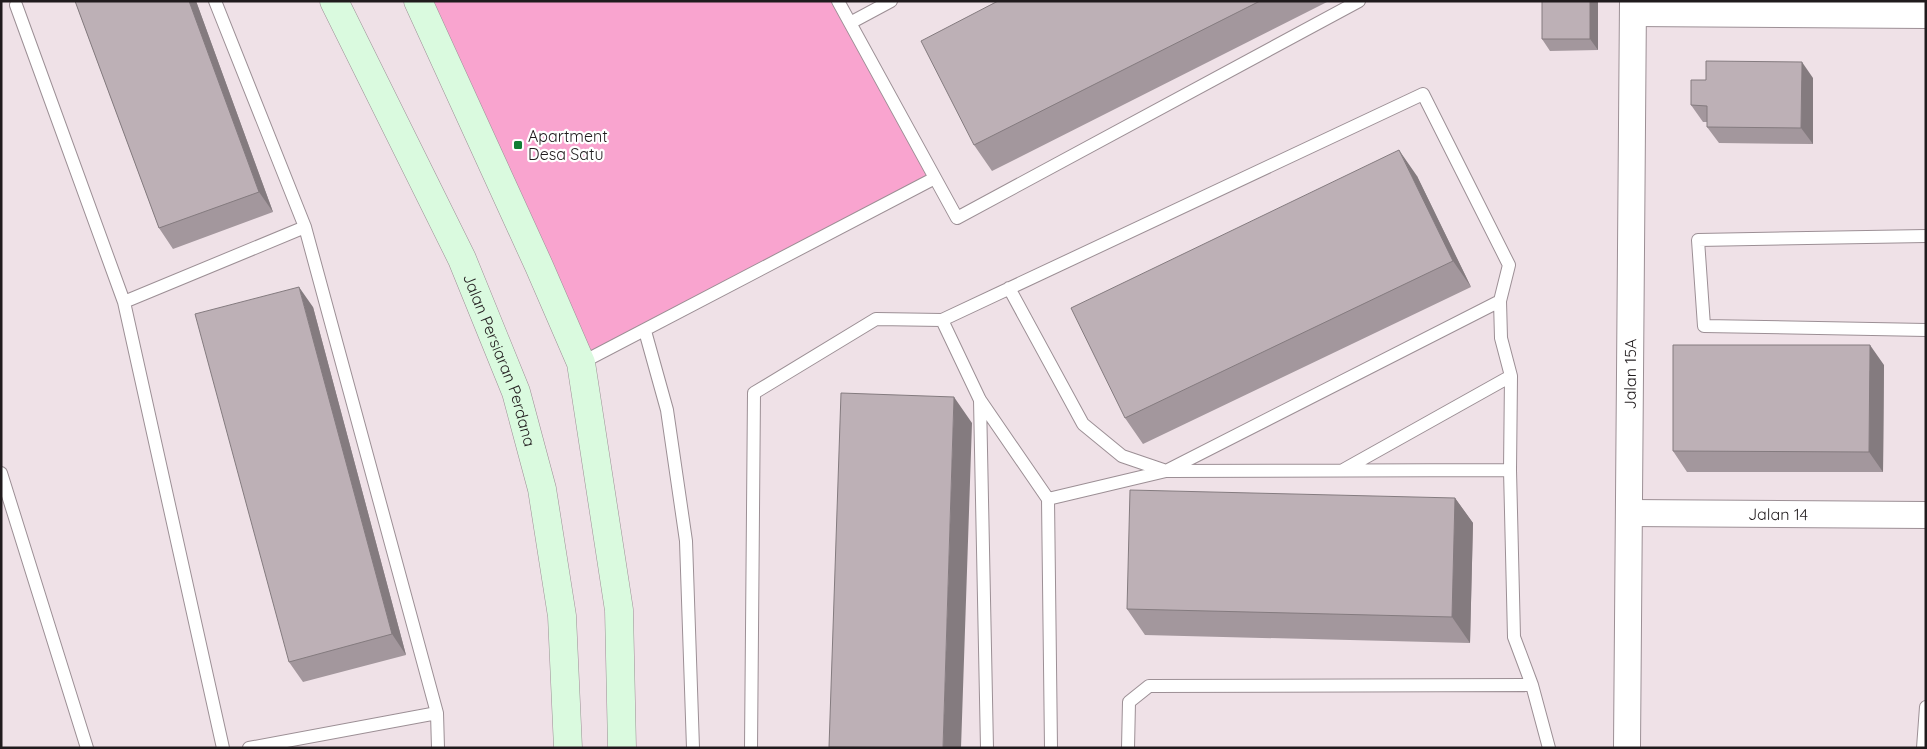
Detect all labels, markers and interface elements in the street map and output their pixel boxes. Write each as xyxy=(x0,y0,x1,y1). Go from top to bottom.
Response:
place label: Apartment Desa Satu xyxy=(528,126,608,164)
marker: Apartment Desa Satu xyxy=(512,139,524,151)
street label: Jalan Persiaran Perdana xyxy=(459,270,540,449)
street label: Jalan 15A xyxy=(1620,338,1640,410)
street label: Jalan 14 xyxy=(1748,504,1808,524)

